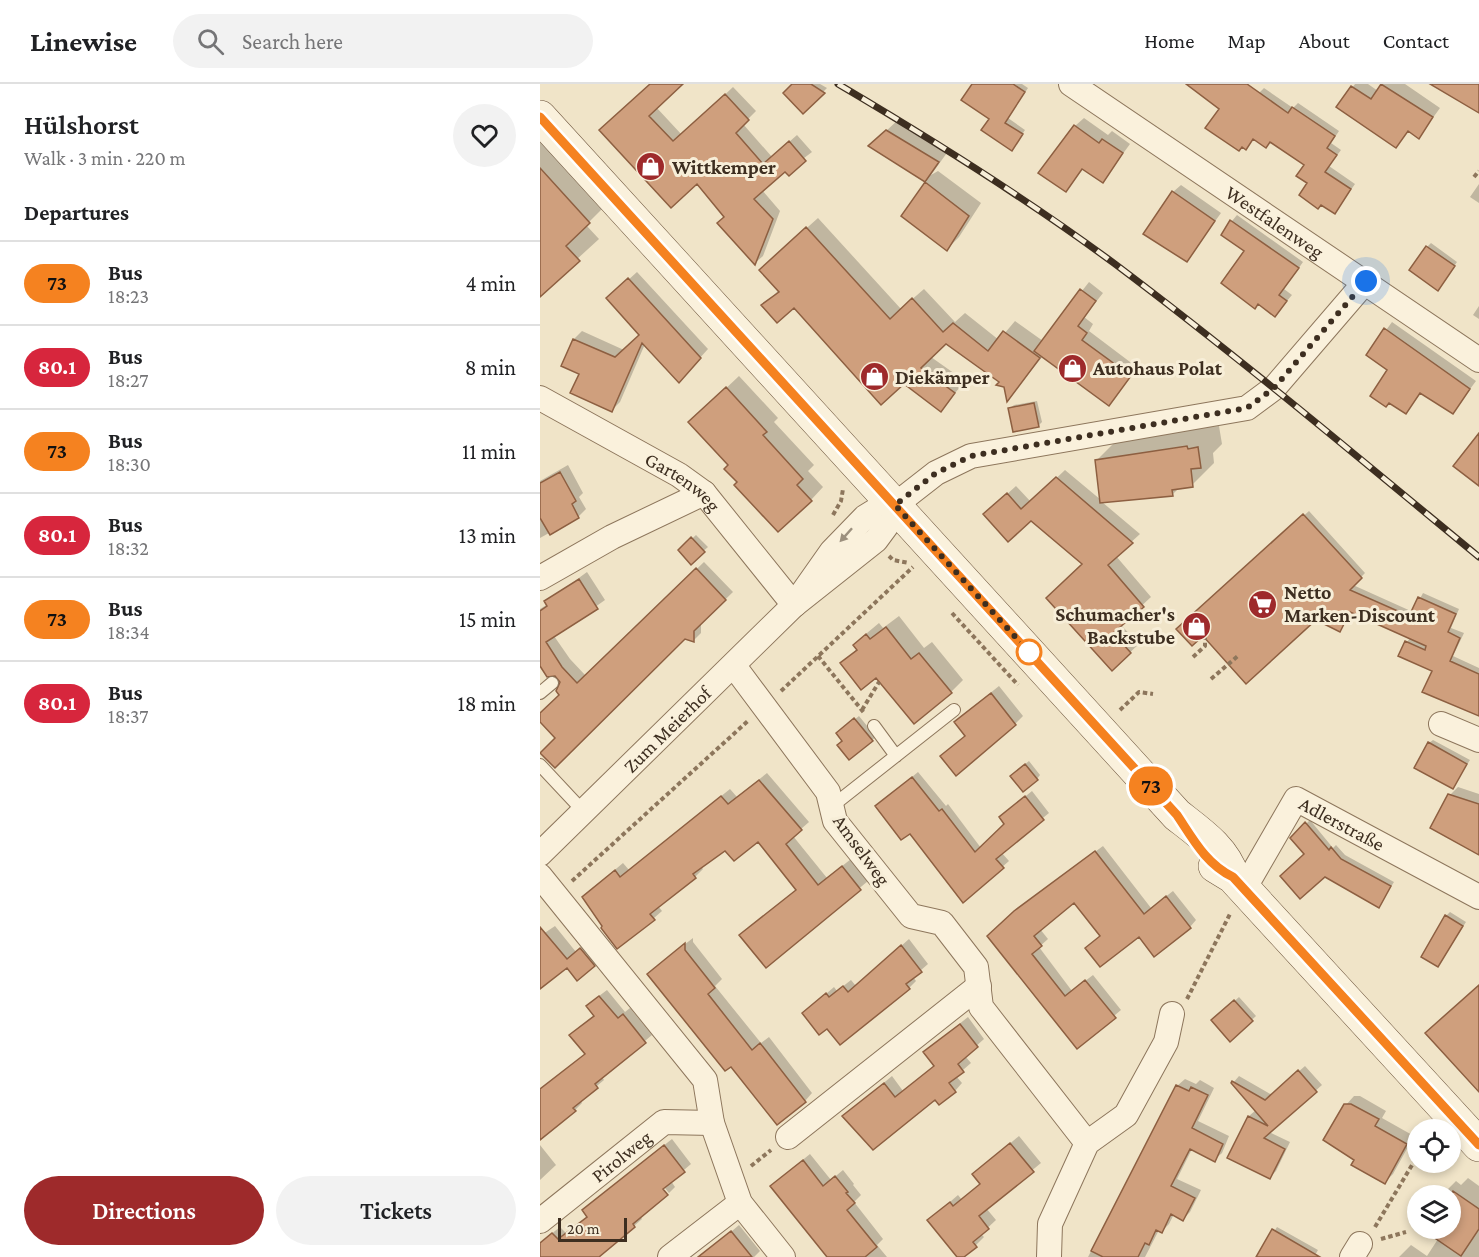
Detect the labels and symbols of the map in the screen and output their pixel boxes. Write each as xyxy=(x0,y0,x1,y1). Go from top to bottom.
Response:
shop icon: Wittkemper xyxy=(635,151,667,183)
place label: Wittkemper xyxy=(671,156,776,178)
street label: Westfalenweg xyxy=(1221,181,1328,264)
your location xyxy=(1351,266,1381,296)
shop icon: Autohaus Polat xyxy=(1056,352,1088,384)
place label: Autohaus Polat xyxy=(1092,357,1223,379)
shop icon: Diekämper xyxy=(858,361,890,393)
place label: Diekämper xyxy=(895,366,990,388)
street label: Gartenweg xyxy=(641,447,725,517)
one-way arrow xyxy=(840,527,853,542)
place label: Netto Marken-Discount xyxy=(1284,581,1436,626)
supermarket icon: Netto Marken-Discount xyxy=(1247,588,1279,620)
place label: Schumacher's Backstube xyxy=(1055,603,1175,648)
shop icon: Schumacher's Backstube xyxy=(1180,610,1212,642)
unlabelled marker xyxy=(1016,639,1042,665)
street label: Zum Meierhof xyxy=(619,681,716,777)
line badge: 73 xyxy=(1124,766,1178,806)
street label: Adlerstraße xyxy=(1296,792,1388,855)
street label: Amselweg xyxy=(828,810,895,891)
street label: Pirolweg xyxy=(587,1125,656,1187)
scale bar xyxy=(558,1215,627,1242)

